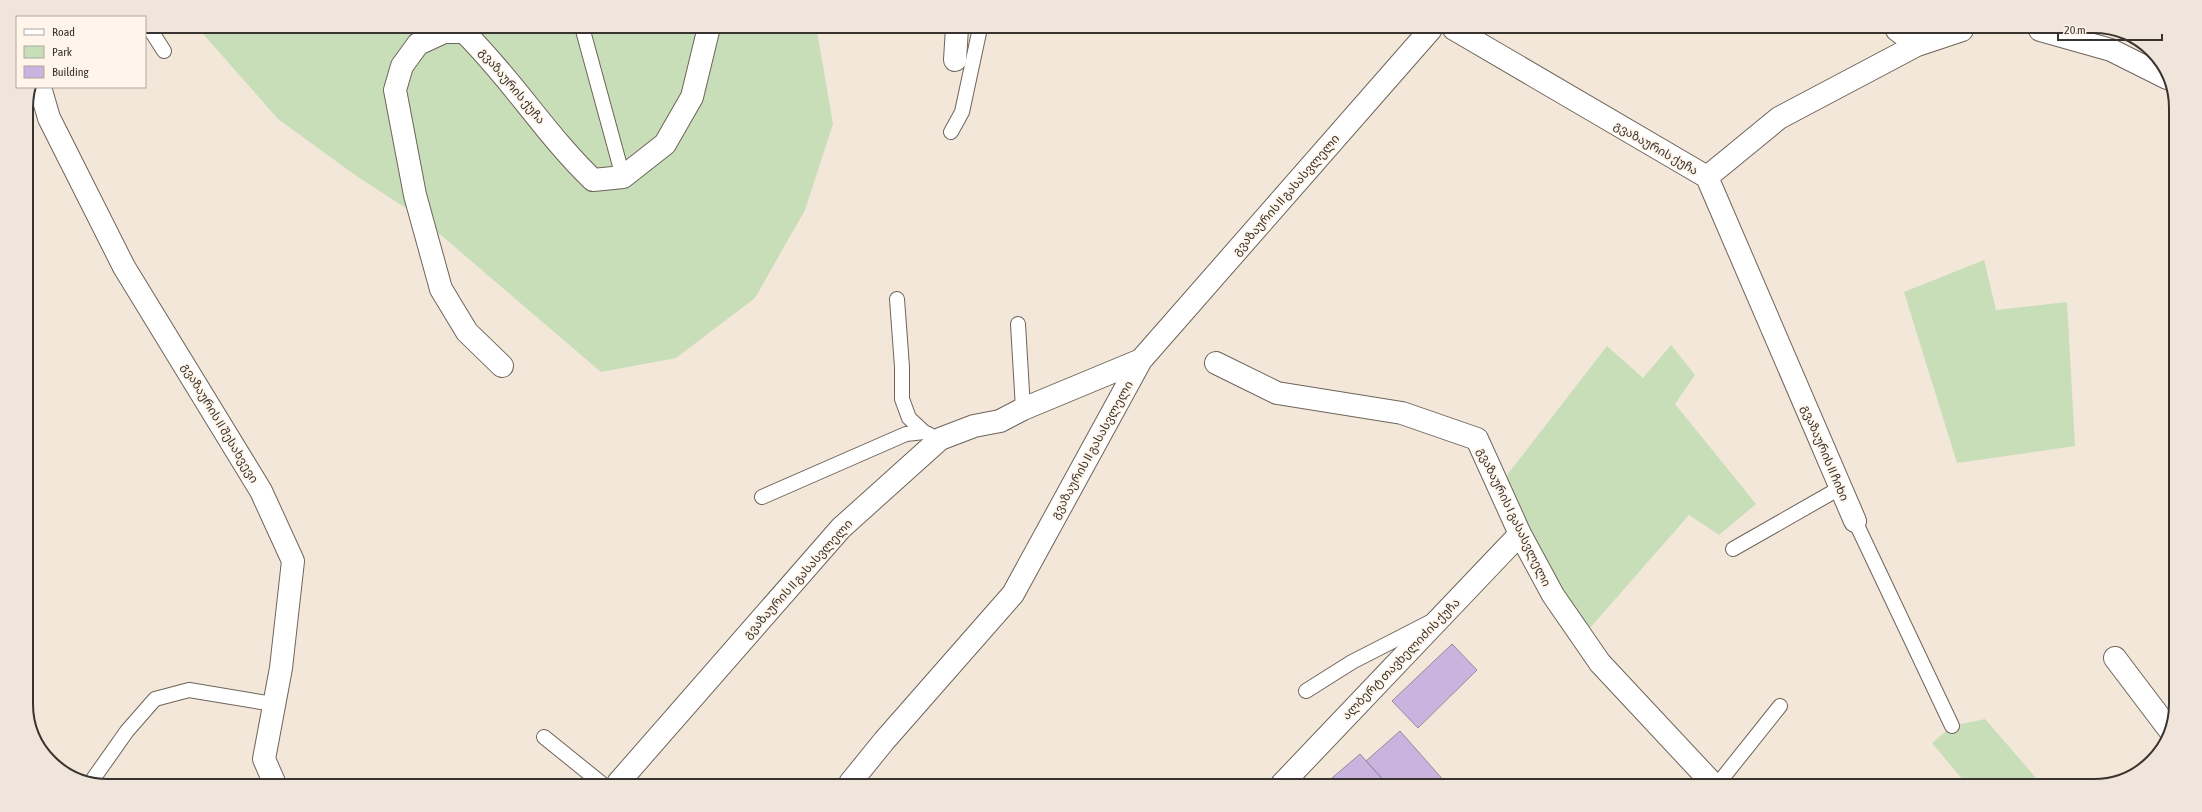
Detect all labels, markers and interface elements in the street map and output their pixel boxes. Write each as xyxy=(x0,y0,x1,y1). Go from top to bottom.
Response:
legend xyxy=(16,16,146,88)
scale bar xyxy=(2058,16,2162,42)
text: 20 m xyxy=(2064,23,2086,37)
text: Road xyxy=(52,25,75,39)
text: Park xyxy=(52,45,73,59)
street label: გვაზაურის ქუჩა xyxy=(476,45,548,127)
text: Building xyxy=(52,65,90,79)
street label: გვაზაურის ქუჩა xyxy=(1611,118,1701,178)
street label: გვაზაურის II გასასვლელი xyxy=(1230,132,1343,259)
street label: გვაზაურის II შესახვევი xyxy=(179,361,261,486)
street label: გვაზაურის II გასასვლელი xyxy=(1048,378,1137,522)
street label: გვაზაურის II ჩიხი xyxy=(1798,403,1852,503)
street label: გვაზაურის I გასასვლელი xyxy=(1473,445,1554,589)
street label: გვაზაურის II გასასვლელი xyxy=(741,516,856,642)
street label: ალბერტ თავხელიძის ქუჩა xyxy=(1339,595,1463,723)

